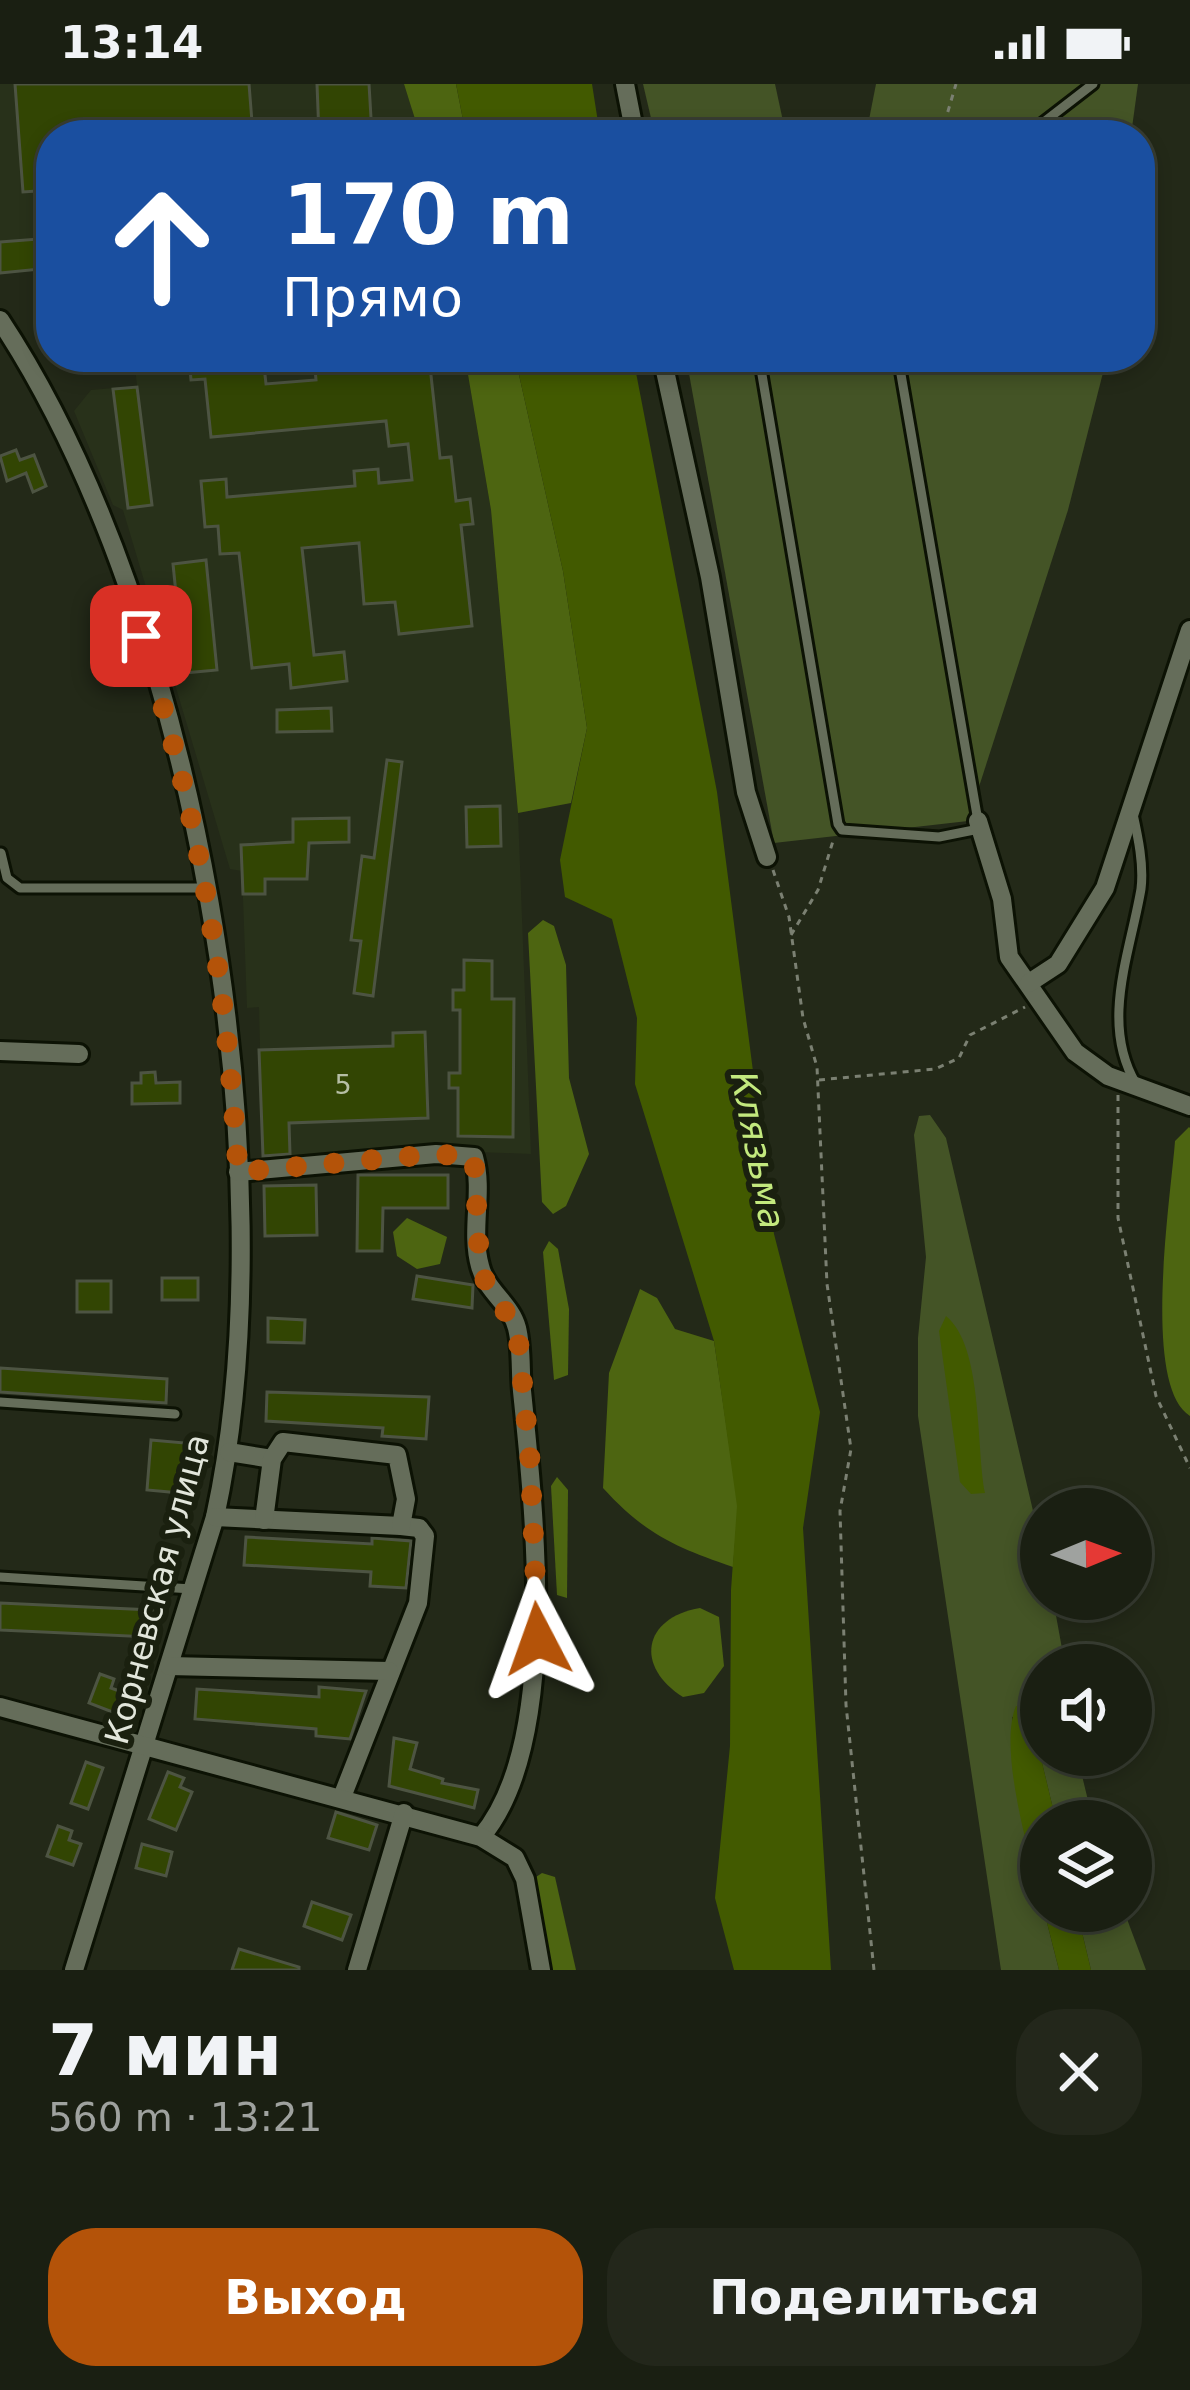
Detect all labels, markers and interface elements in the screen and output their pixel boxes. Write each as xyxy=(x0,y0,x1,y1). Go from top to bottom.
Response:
text: 13:14 xyxy=(60,16,203,69)
text: 170 m xyxy=(282,166,574,264)
icon: ahead xyxy=(84,168,240,324)
text: Прямо xyxy=(282,266,463,329)
pin xyxy=(90,585,192,687)
icon: arrive xyxy=(108,603,174,669)
water label: Клязьма xyxy=(723,1068,793,1232)
house number: 5 xyxy=(334,1069,352,1100)
street label: Корневская улица xyxy=(97,1430,217,1748)
north arrow xyxy=(1020,1488,1152,1620)
map controls xyxy=(1020,1488,1152,1932)
position arrow xyxy=(475,1576,601,1702)
button: sound xyxy=(1020,1644,1152,1776)
button: layers xyxy=(1020,1800,1152,1932)
text: 7 мин xyxy=(48,2008,282,2092)
button: close xyxy=(1016,2009,1142,2135)
text: 560 m · 13:21 xyxy=(48,2095,322,2140)
button: Выход xyxy=(48,2228,583,2366)
button: Поделиться xyxy=(607,2228,1142,2366)

